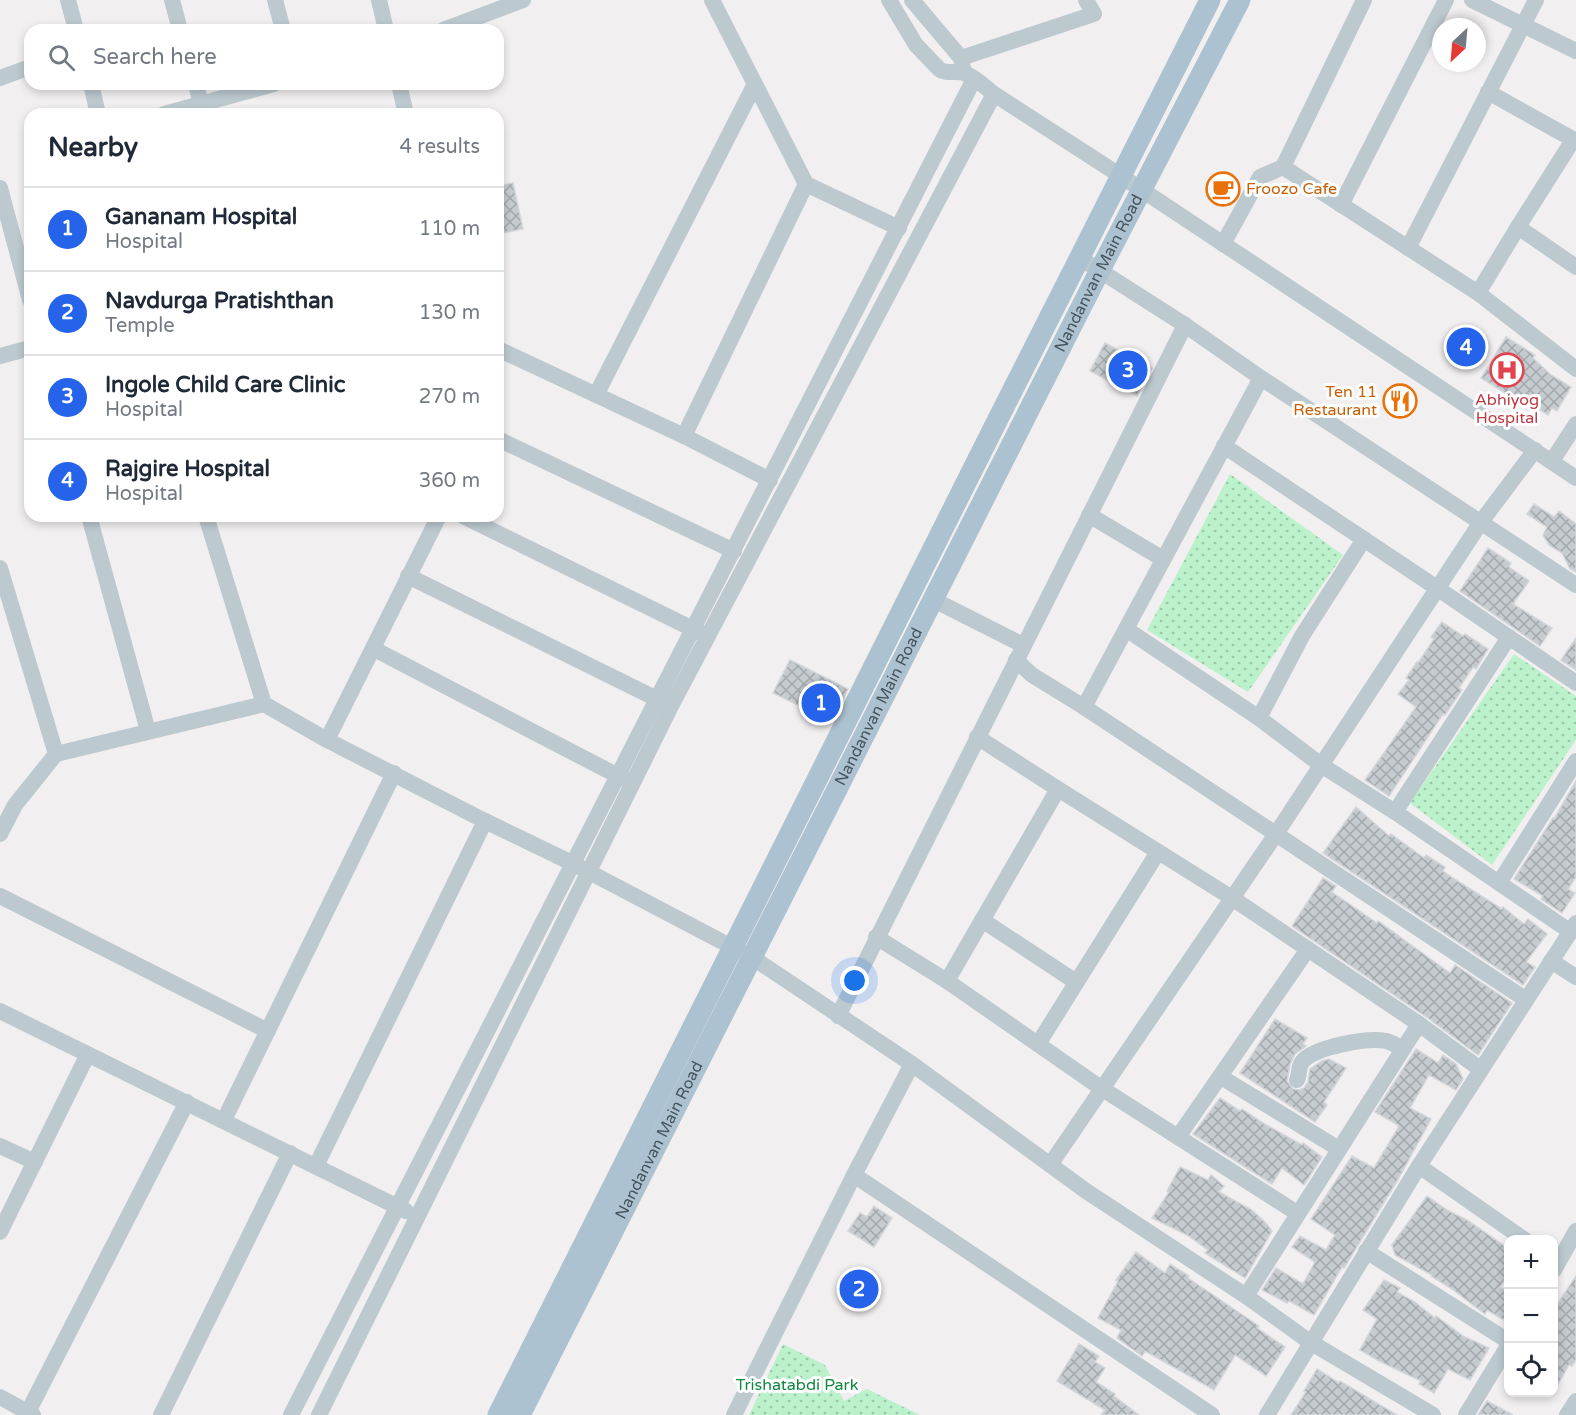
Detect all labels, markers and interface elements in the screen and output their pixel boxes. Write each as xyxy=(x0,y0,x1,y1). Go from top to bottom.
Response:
north arrow xyxy=(1432,18,1486,72)
search box xyxy=(24,24,504,90)
icon: search xyxy=(45,41,78,74)
text: Search here xyxy=(93,44,217,70)
text: Nearby xyxy=(48,132,138,163)
text: 4 results xyxy=(400,135,480,159)
cafe icon: Froozo Cafe xyxy=(1205,171,1241,207)
place label: Froozo Cafe xyxy=(1246,179,1337,199)
street label: Nandanvan Main Road xyxy=(1050,191,1147,355)
text: Gananam Hospital xyxy=(105,204,297,230)
text: 1 xyxy=(61,217,74,241)
text: 110 m xyxy=(419,217,480,241)
text: Hospital xyxy=(105,230,183,254)
text: Navdurga Pratishthan xyxy=(105,288,334,314)
text: 2 xyxy=(61,301,74,325)
text: 130 m xyxy=(419,301,480,325)
text: Temple xyxy=(105,314,175,338)
pin: 4 xyxy=(1446,324,1486,370)
pin: 3 xyxy=(1108,348,1148,392)
hospital icon: Abhiyog Hospital xyxy=(1489,352,1525,388)
text: Ingole Child Care Clinic xyxy=(105,372,345,398)
place label: Ten 11 Restaurant xyxy=(1293,382,1377,420)
restaurant icon: Ten 11 Restaurant xyxy=(1382,383,1418,419)
text: 3 xyxy=(61,385,74,409)
text: 270 m xyxy=(419,385,480,409)
place label: Abhiyog Hospital xyxy=(1475,390,1539,428)
text: Hospital xyxy=(105,398,183,422)
text: Rajgire Hospital xyxy=(105,456,270,482)
text: 4 xyxy=(61,469,74,493)
text: 360 m xyxy=(419,469,480,493)
text: Hospital xyxy=(105,482,183,506)
street label: Nandanvan Main Road xyxy=(830,624,927,789)
pin: 1 xyxy=(802,680,840,726)
your location xyxy=(840,966,869,995)
street label: Nandanvan Main Road xyxy=(611,1058,707,1222)
map controls xyxy=(1504,1235,1558,1397)
button: + xyxy=(1504,1235,1558,1289)
pin: 2 xyxy=(840,1266,878,1312)
button: − xyxy=(1504,1289,1558,1343)
button: locate xyxy=(1504,1343,1558,1397)
park label: Trishatabdi Park xyxy=(736,1375,859,1395)

